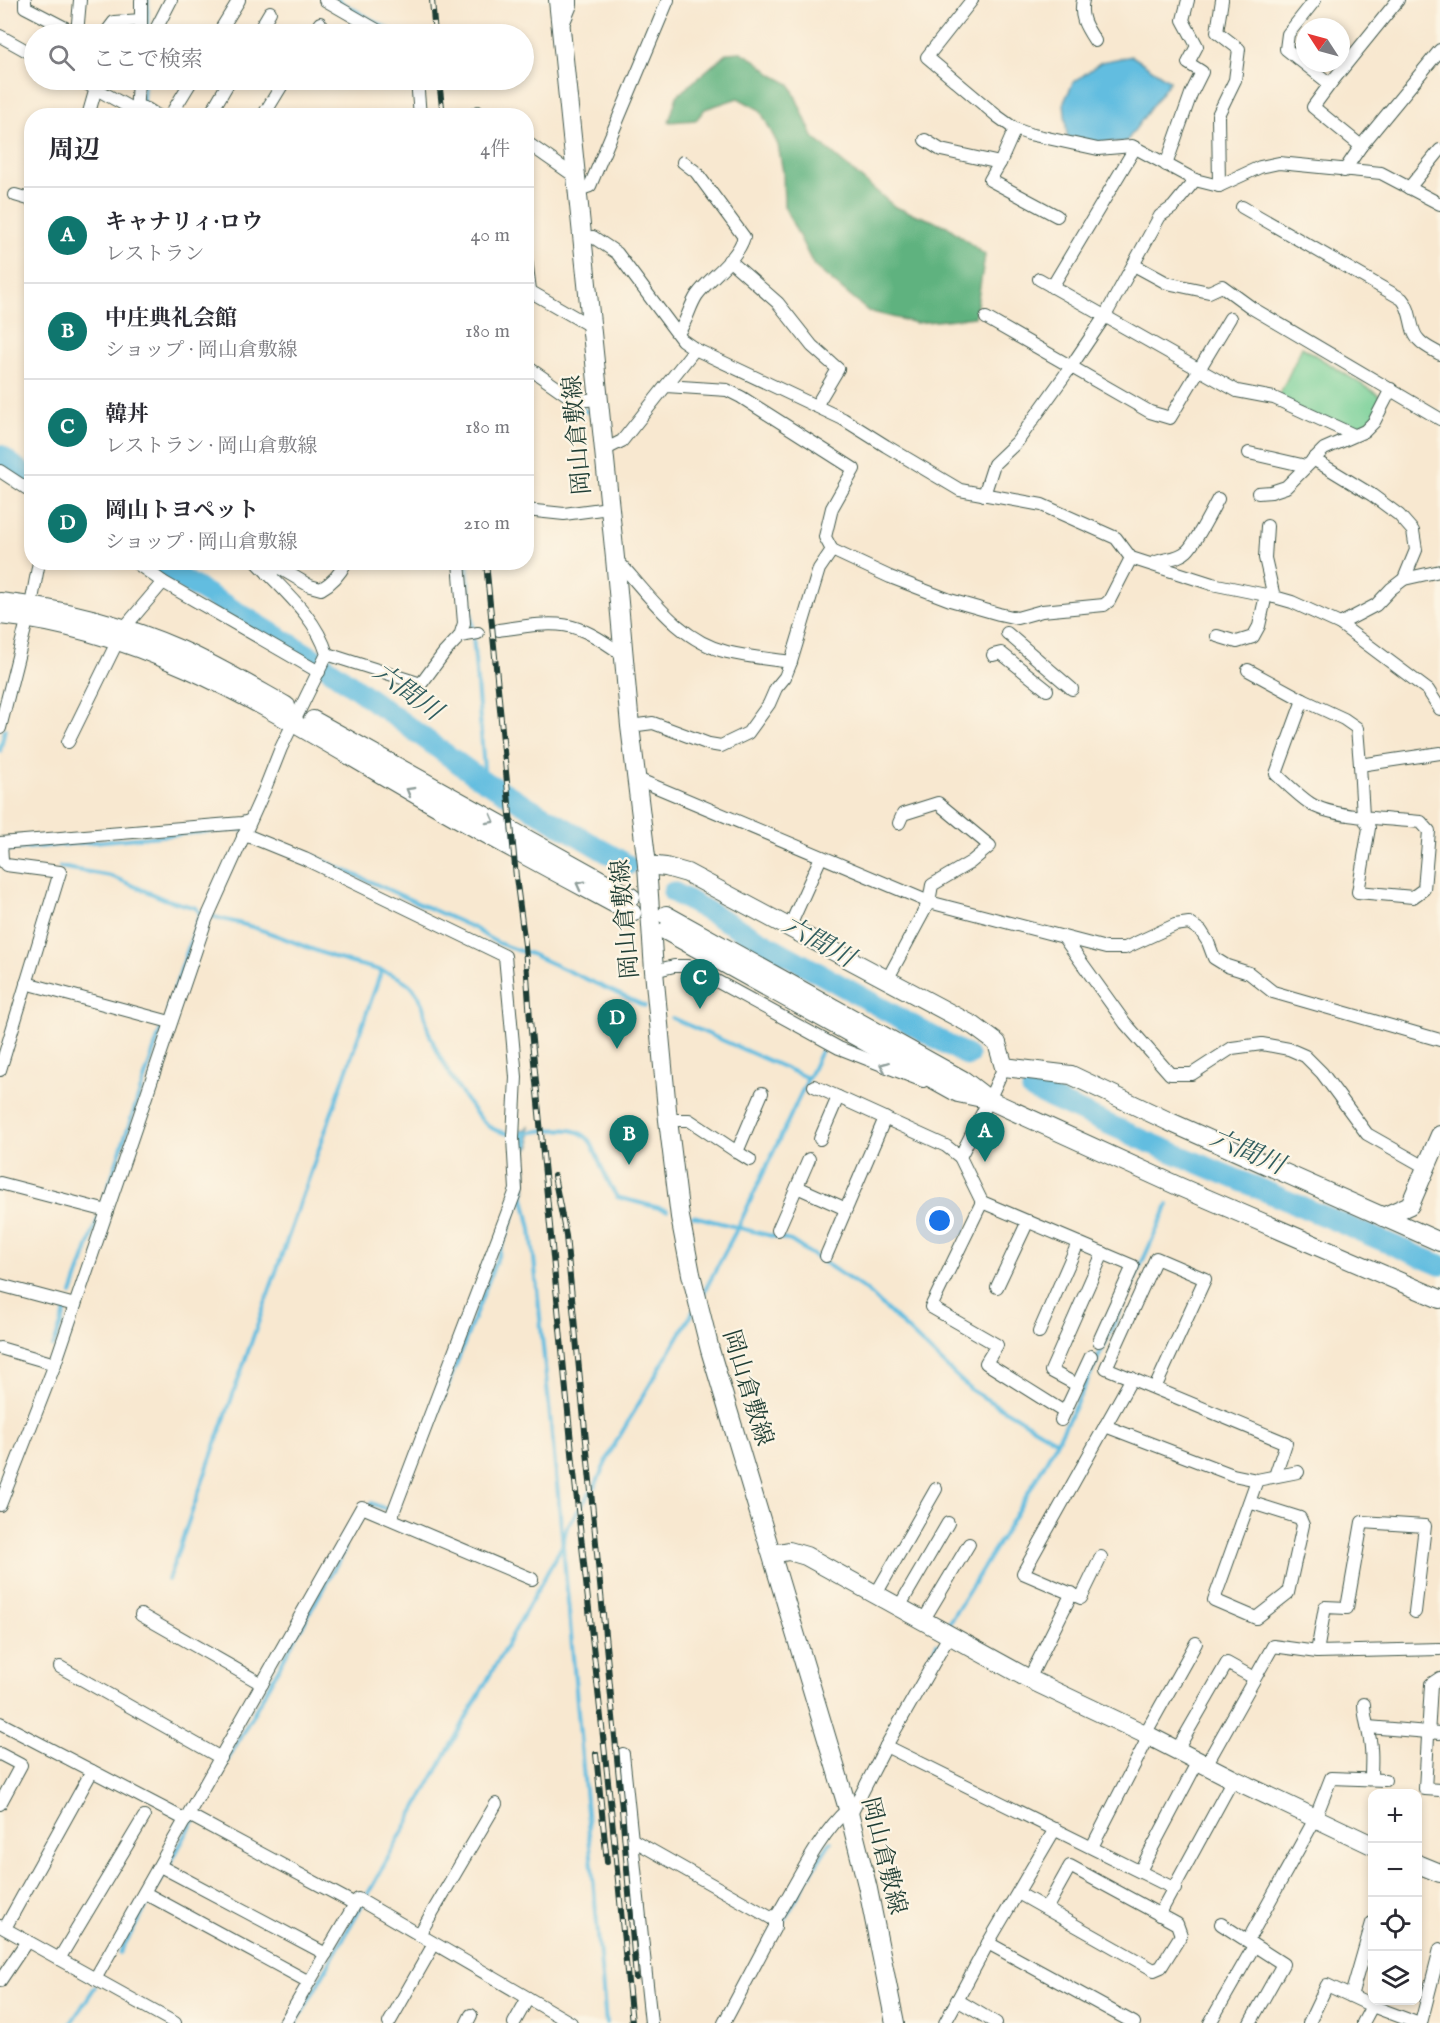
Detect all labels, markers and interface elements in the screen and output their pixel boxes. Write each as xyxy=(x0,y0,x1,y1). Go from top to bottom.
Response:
north arrow xyxy=(1296,18,1350,72)
search box xyxy=(24,24,534,90)
icon: search xyxy=(45,41,78,74)
text: ここで検索 xyxy=(93,46,203,74)
text: 周辺 xyxy=(48,134,100,167)
text: 4件 xyxy=(480,137,510,162)
text: キャナリィ·ロウ xyxy=(105,209,263,237)
text: A xyxy=(61,223,74,248)
text: 40 m xyxy=(471,223,510,248)
text: レストラン xyxy=(105,242,204,267)
text: 中庄典礼会館 xyxy=(105,305,237,333)
text: B xyxy=(61,319,74,344)
text: 180 m xyxy=(465,319,510,344)
text: ショップ · 岡山倉敷線 xyxy=(105,338,298,363)
street label: 岡山倉敷線 xyxy=(557,374,599,496)
text: 韓丼 xyxy=(105,401,149,429)
text: C xyxy=(60,415,75,440)
text: 180 m xyxy=(465,415,510,440)
text: レストラン · 岡山倉敷線 xyxy=(105,434,318,459)
text: 岡山トヨペット xyxy=(105,497,259,525)
text: D xyxy=(59,511,76,536)
text: 210 m xyxy=(464,511,510,536)
text: ショップ · 岡山倉敷線 xyxy=(105,530,298,555)
water label: 六間川 xyxy=(366,656,451,730)
one-way arrow xyxy=(406,787,416,798)
one-way arrow xyxy=(485,813,495,824)
street label: 岡山倉敷線 xyxy=(605,858,647,980)
one-way arrow xyxy=(576,881,587,892)
water label: 六間川 xyxy=(776,909,863,977)
pin: C xyxy=(680,960,720,1009)
pin: D xyxy=(598,1000,636,1049)
one-way arrow xyxy=(879,1061,890,1073)
pin: A xyxy=(966,1112,1004,1162)
pin: B xyxy=(610,1116,648,1165)
water label: 六間川 xyxy=(1205,1122,1292,1184)
your location xyxy=(925,1206,954,1235)
street label: 岡山倉敷線 xyxy=(715,1326,779,1450)
map controls xyxy=(1368,1789,1422,2005)
button: + xyxy=(1368,1789,1422,1843)
street label: 岡山倉敷線 xyxy=(853,1794,913,1918)
button: − xyxy=(1368,1843,1422,1897)
button: locate xyxy=(1368,1897,1422,1951)
button: layers xyxy=(1368,1951,1422,2005)

